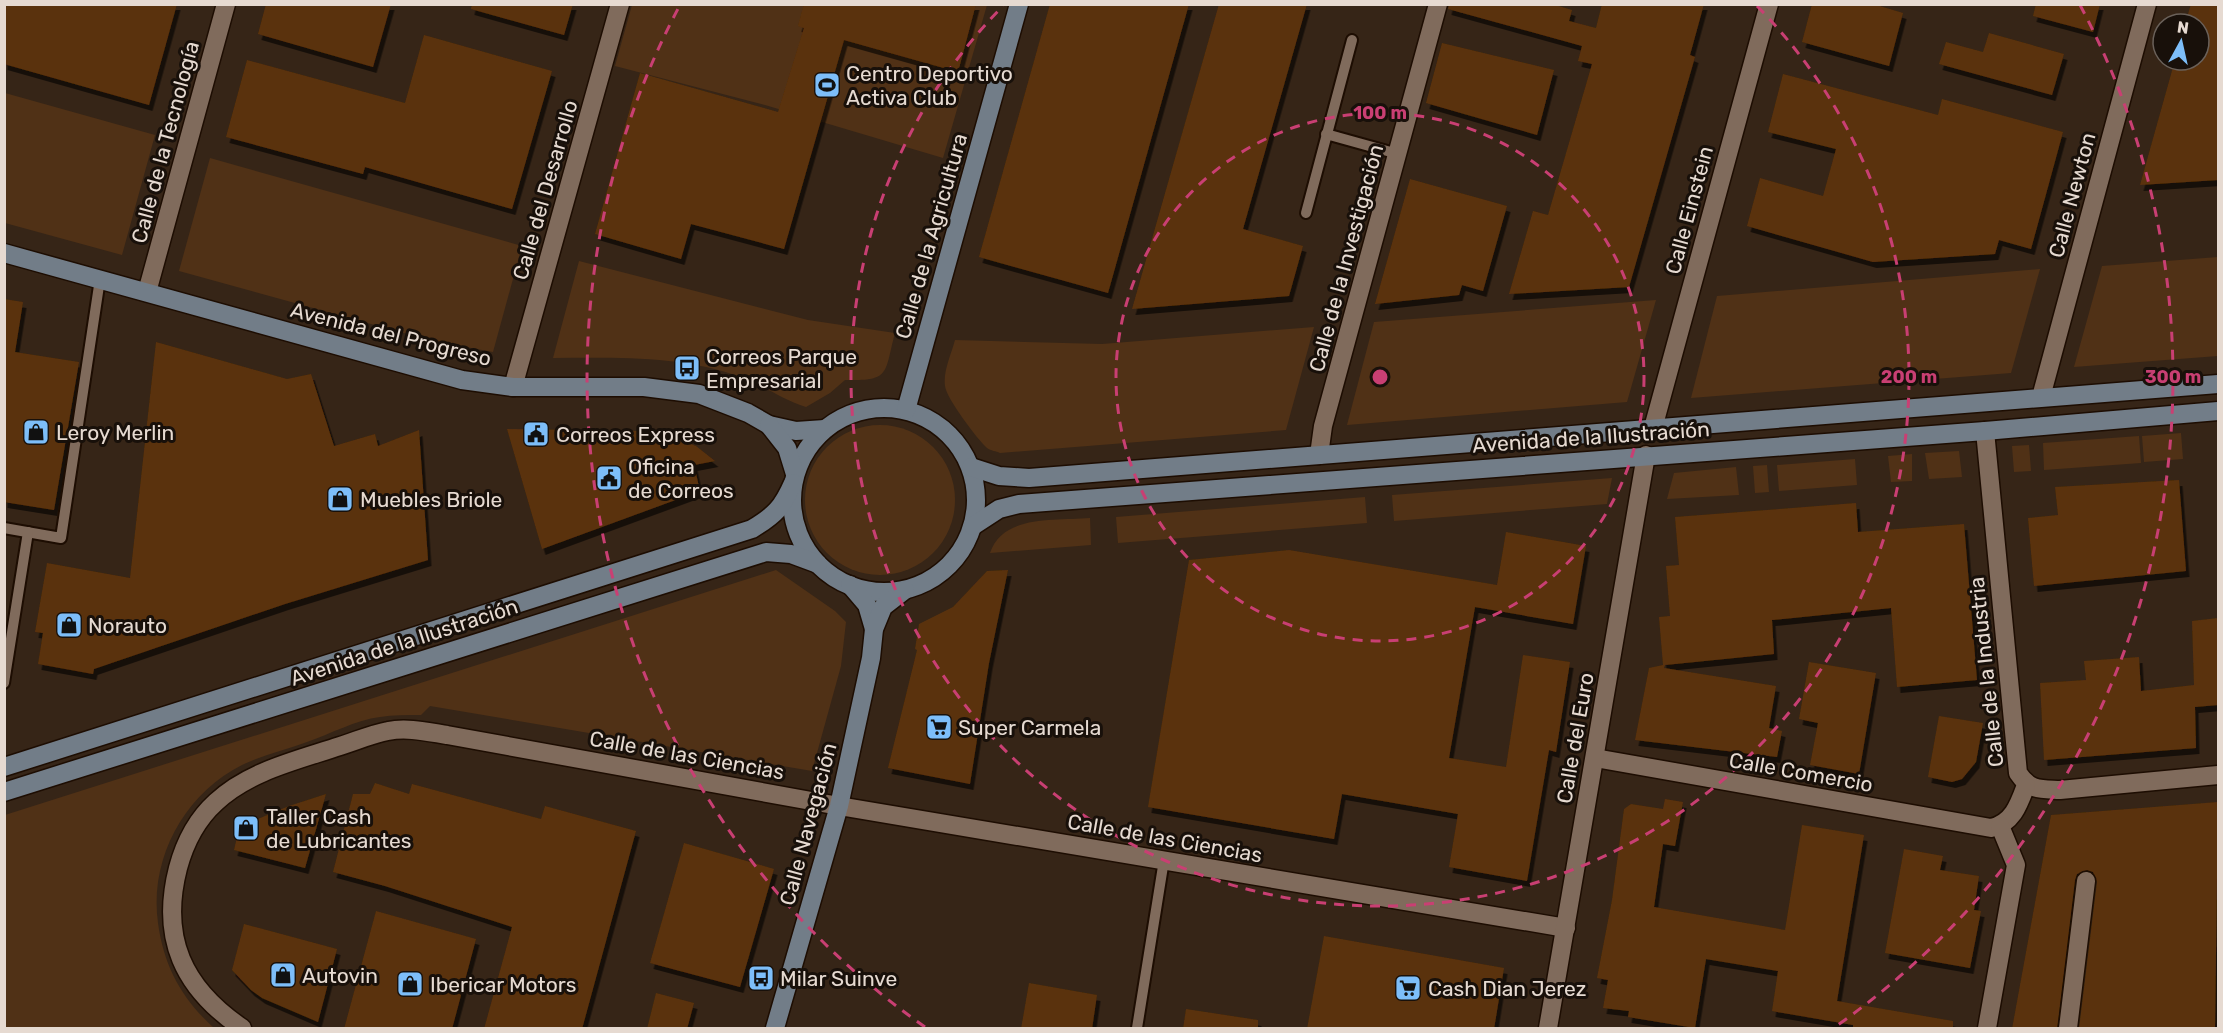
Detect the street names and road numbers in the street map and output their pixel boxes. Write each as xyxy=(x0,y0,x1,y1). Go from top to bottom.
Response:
street label: Calle de la Tecnología xyxy=(126,38,204,246)
street label: Calle del Desarrollo xyxy=(507,97,583,283)
street label: Calle de la Agricultura xyxy=(890,130,972,342)
street label: Calle Newton xyxy=(2043,130,2101,260)
street label: Calle de la Investigación xyxy=(1304,141,1388,375)
street label: Calle Einstein xyxy=(1660,143,1718,277)
street label: Avenida del Progreso xyxy=(288,297,494,371)
street label: Avenida de la Ilustración xyxy=(1471,416,1711,458)
street label: Calle de la Industria xyxy=(1964,576,2008,768)
street label: Avenida de la Ilustración xyxy=(287,593,521,691)
street label: Calle del Euro xyxy=(1551,671,1599,805)
street label: Calle de las Ciencias xyxy=(588,726,786,784)
street label: Calle Navegación xyxy=(774,740,842,908)
street label: Calle Comercio xyxy=(1727,747,1875,797)
street label: Calle de las Ciencias xyxy=(1066,809,1264,867)

